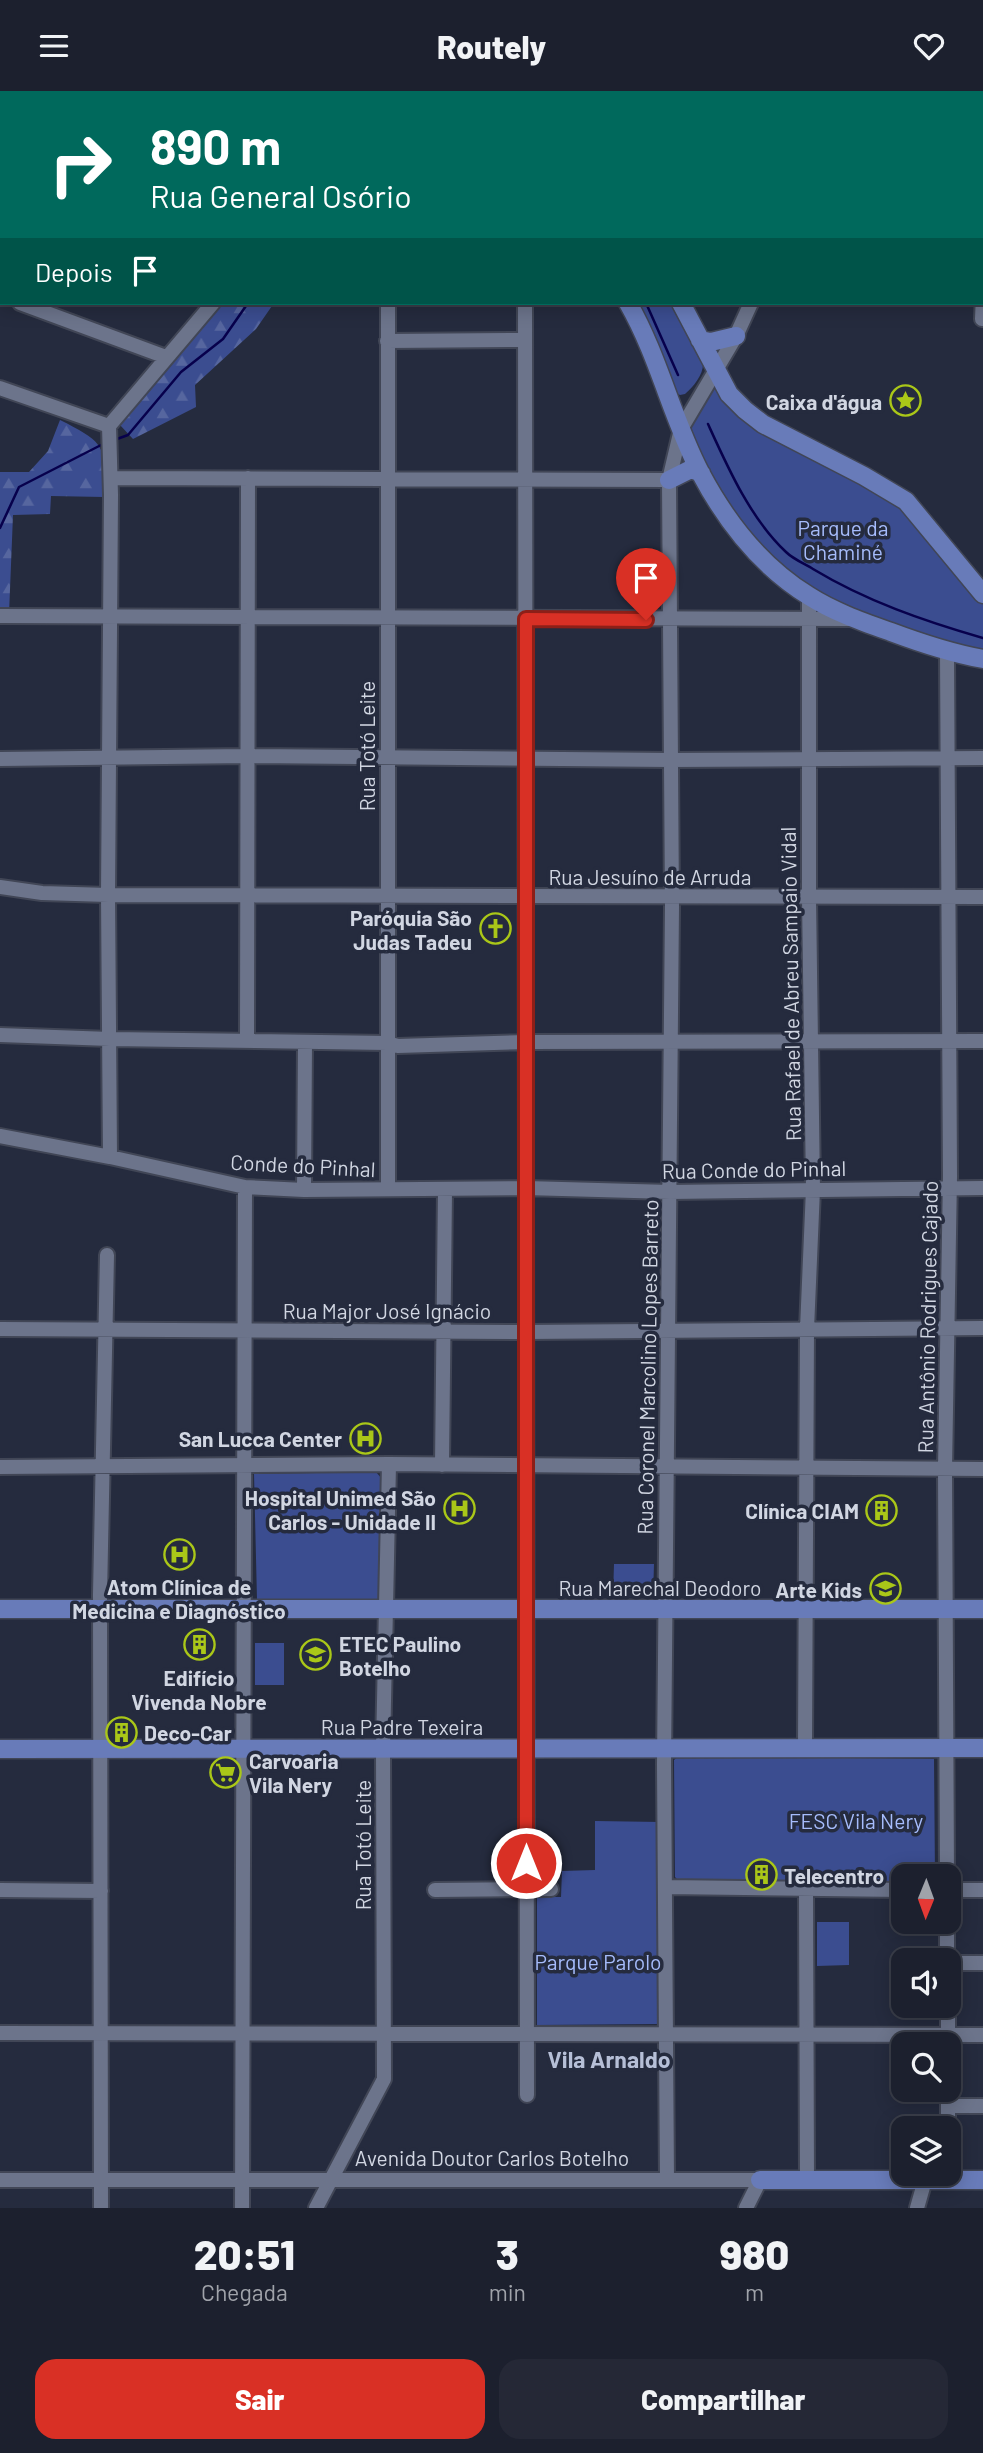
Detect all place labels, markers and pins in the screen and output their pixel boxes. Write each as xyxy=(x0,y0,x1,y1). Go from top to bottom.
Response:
place icon: Caixa d'água xyxy=(888,384,922,418)
place label: Caixa d'água xyxy=(766,389,882,414)
pin xyxy=(616,548,676,620)
place label: Paróquia São Judas Tadeu xyxy=(350,905,472,954)
church icon: Paróquia São Judas Tadeu xyxy=(478,912,512,946)
hospital icon: San Lucca Center xyxy=(348,1421,382,1455)
place label: San Lucca Center xyxy=(179,1426,342,1451)
place label: Hospital Unimed São Carlos - Unidade II xyxy=(245,1485,436,1534)
hospital icon: Hospital Unimed São Carlos - Unidade II xyxy=(442,1492,476,1526)
building icon: Clínica CIAM xyxy=(865,1493,899,1527)
place label: Clínica CIAM xyxy=(745,1498,859,1523)
hospital icon: Atom Clínica de Medicina e Diagnóstico xyxy=(162,1537,196,1571)
school or university icon: Arte Kids xyxy=(868,1572,902,1606)
place label: Atom Clínica de Medicina e Diagnóstico xyxy=(72,1574,286,1623)
place label: Arte Kids xyxy=(775,1577,862,1602)
building icon: Edifício Vivenda Nobre xyxy=(182,1628,216,1662)
place label: ETEC Paulino Botelho xyxy=(339,1631,461,1680)
school or university icon: ETEC Paulino Botelho xyxy=(299,1638,333,1672)
place label: Edifício Vivenda Nobre xyxy=(131,1665,267,1714)
building icon: Deco-Car xyxy=(104,1715,138,1749)
place label: Deco-Car xyxy=(144,1720,232,1745)
place label: Carvoaria Vila Nery xyxy=(249,1748,339,1797)
supermarket icon: Carvoaria Vila Nery xyxy=(209,1755,243,1789)
building icon: Telecentro xyxy=(744,1858,778,1892)
place label: Telecentro xyxy=(784,1863,884,1888)

